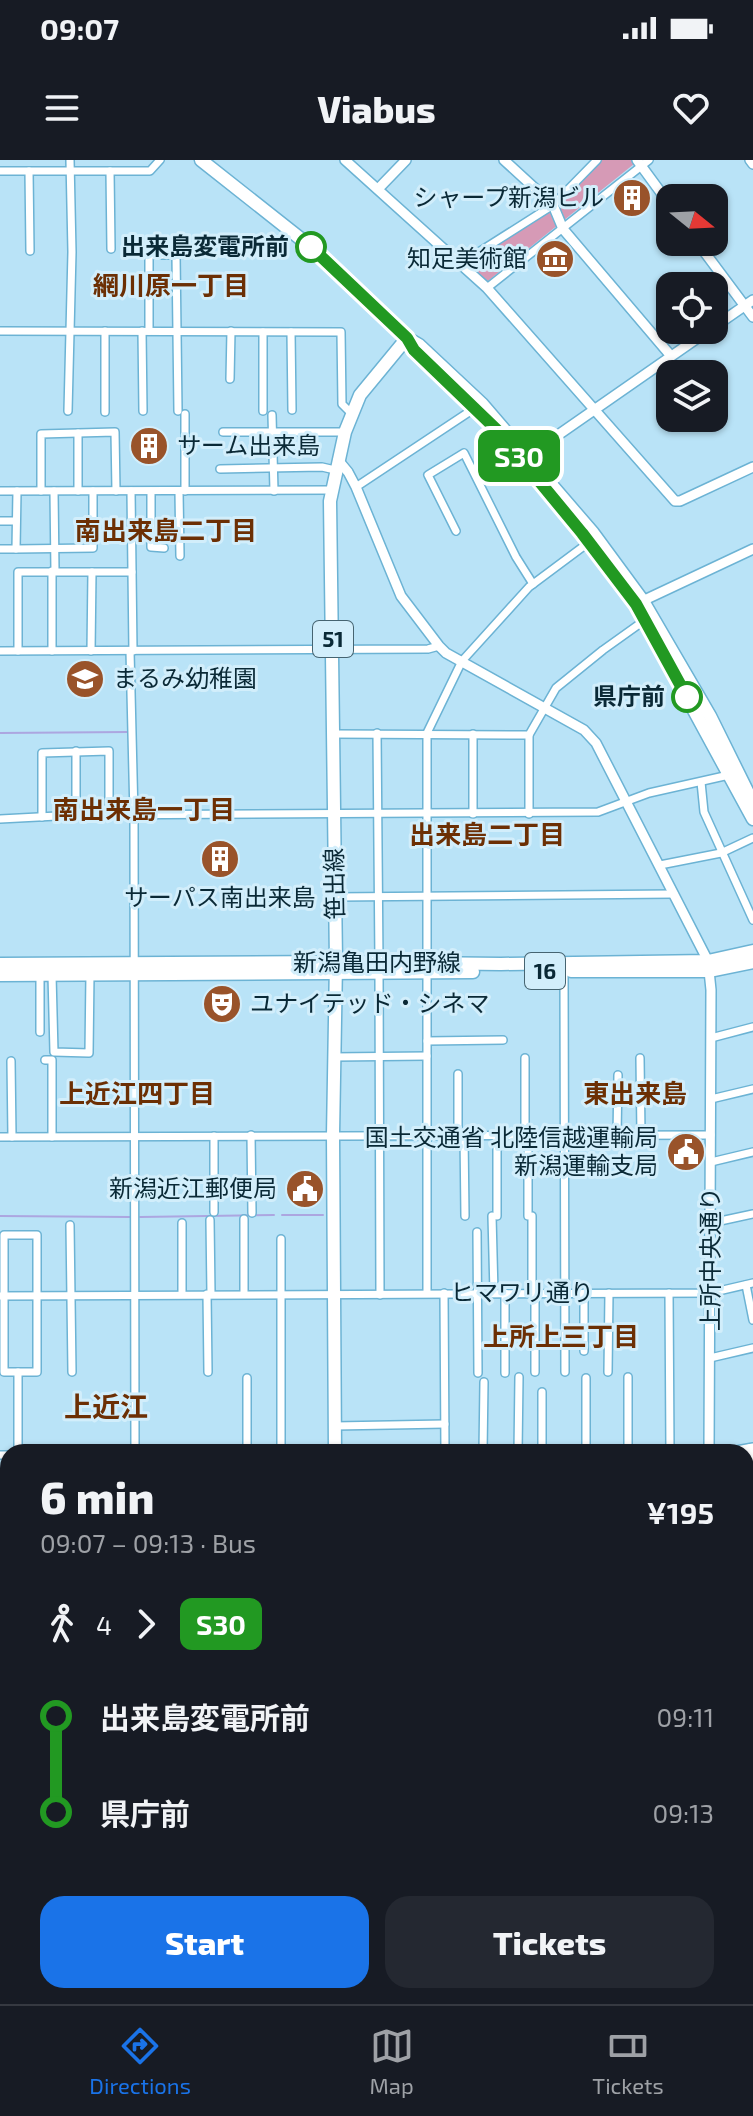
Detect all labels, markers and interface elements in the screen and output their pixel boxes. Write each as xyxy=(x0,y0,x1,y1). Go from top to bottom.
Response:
text: 09:07 xyxy=(40,10,119,46)
icon: menu xyxy=(40,86,84,130)
icon: heart xyxy=(669,86,713,130)
text: Viabus xyxy=(317,87,436,130)
building icon: シャープ新潟ビル xyxy=(611,177,653,219)
place label: シャープ新潟ビル xyxy=(413,182,604,211)
north arrow xyxy=(656,184,728,256)
map controls xyxy=(656,184,728,432)
place label: 出来島変電所前 xyxy=(121,231,289,260)
marker: 出来島変電所前 xyxy=(296,232,326,262)
museum icon: 知足美術館 xyxy=(534,238,576,280)
place label: 知足美術館 xyxy=(407,243,527,272)
district label: 網川原一丁目 xyxy=(93,269,249,300)
button: locate xyxy=(656,272,728,344)
button: layers xyxy=(656,360,728,432)
building icon: サーム出来島 xyxy=(128,425,170,467)
place label: サーム出来島 xyxy=(177,430,320,459)
line badge: S30 xyxy=(473,430,565,482)
text: S30 xyxy=(494,439,544,473)
district label: 南出来島二丁目 xyxy=(75,514,257,545)
road number: 51 xyxy=(313,621,353,657)
school or university icon: まるみ幼稚園 xyxy=(64,658,106,700)
place label: まるみ幼稚園 xyxy=(113,663,257,692)
place label: 県庁前 xyxy=(593,681,665,710)
marker: 県庁前 xyxy=(672,682,702,712)
district label: 南出来島一丁目 xyxy=(53,793,235,824)
district label: 出来島二丁目 xyxy=(409,818,565,849)
building icon: サーパス南出来島 xyxy=(199,838,241,880)
street label: 笹出線 xyxy=(318,848,349,920)
place label: サーパス南出来島 xyxy=(124,882,316,911)
street label: 新潟亀田内野線 xyxy=(293,947,461,976)
road number: 16 xyxy=(525,953,565,989)
theatre icon: ユナイテッド・シネマ xyxy=(201,983,243,1025)
place label: ユナイテッド・シネマ xyxy=(250,988,490,1017)
district label: 上近江四丁目 xyxy=(59,1077,215,1108)
district label: 東出来島 xyxy=(583,1077,687,1108)
place label: 国土交通省 北陸信越運輸局 新潟運輸支局 xyxy=(365,1122,658,1179)
public building icon: 国土交通省 北陸信越運輸局 新潟運輸支局 xyxy=(665,1131,707,1173)
public building icon: 新潟近江郵便局 xyxy=(284,1168,326,1210)
place label: 新潟近江郵便局 xyxy=(109,1173,277,1202)
street label: 上所中央通り xyxy=(695,1187,724,1331)
street label: ヒマワリ通り xyxy=(450,1277,594,1306)
district label: 上所上三丁目 xyxy=(483,1320,639,1351)
district label: 上近江 xyxy=(64,1389,148,1423)
text: 6 min xyxy=(40,1470,154,1523)
text: ¥195 xyxy=(647,1494,714,1530)
text: 09:07 – 09:13 · Bus xyxy=(40,1527,256,1558)
icon: walk xyxy=(40,1602,84,1646)
icon: forward xyxy=(124,1602,168,1646)
text: S30 xyxy=(196,1607,246,1641)
text: 4 xyxy=(96,1609,112,1640)
text: 出来島変電所前 xyxy=(100,1699,310,1735)
text: 09:11 xyxy=(657,1701,714,1732)
text: 県庁前 xyxy=(100,1795,190,1831)
text: 09:13 xyxy=(653,1797,714,1828)
button: Start xyxy=(40,1896,369,1988)
button: Tickets xyxy=(385,1896,714,1988)
tab: Directions xyxy=(89,2024,191,2098)
tab: Map xyxy=(370,2024,414,2098)
tab: Tickets xyxy=(592,2024,664,2098)

